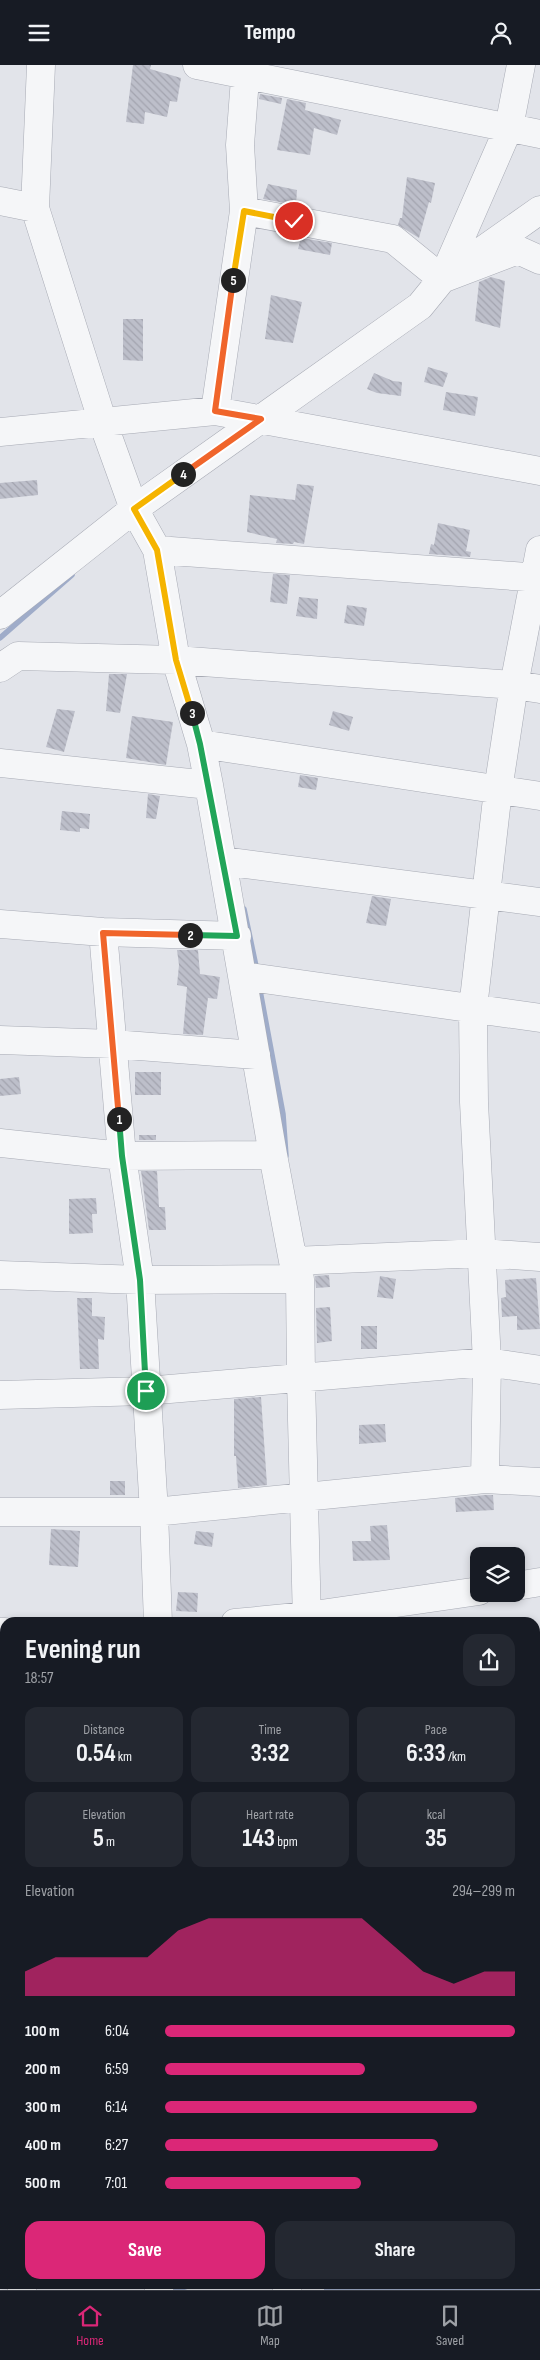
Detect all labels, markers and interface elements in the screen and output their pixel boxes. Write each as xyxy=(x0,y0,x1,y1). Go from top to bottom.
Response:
icon: menu xyxy=(25,19,53,47)
text: Tempo xyxy=(244,19,296,46)
icon: person xyxy=(487,19,515,47)
pin xyxy=(273,200,315,242)
icon: check xyxy=(280,207,308,235)
pin: 5 xyxy=(220,267,246,293)
text: 5 xyxy=(230,272,237,289)
pin: 4 xyxy=(170,461,196,487)
text: 4 xyxy=(180,466,187,483)
pin: 3 xyxy=(180,701,204,725)
text: 3 xyxy=(189,705,196,722)
pin: 2 xyxy=(178,923,202,947)
text: 2 xyxy=(187,927,194,944)
pin: 1 xyxy=(106,1107,132,1131)
text: 1 xyxy=(117,1111,122,1128)
pin xyxy=(125,1370,167,1412)
icon: arrive xyxy=(132,1377,160,1405)
map controls xyxy=(470,1547,525,1602)
button: layers xyxy=(470,1547,525,1602)
text: Evening run xyxy=(25,1633,141,1666)
button: share xyxy=(463,1634,515,1686)
text: 18:57 xyxy=(25,1669,53,1688)
text: Distance xyxy=(83,1721,125,1738)
text: Time xyxy=(259,1721,281,1738)
text: Pace xyxy=(425,1721,447,1738)
text: 0.54 xyxy=(76,1738,116,1769)
text: 3:32 xyxy=(251,1738,289,1769)
text: 6:33 xyxy=(406,1738,446,1769)
text: km xyxy=(116,1748,132,1765)
text: /km xyxy=(446,1748,466,1765)
text: Elevation xyxy=(82,1806,126,1823)
text: Heart rate xyxy=(246,1806,294,1823)
text: kcal xyxy=(427,1806,445,1823)
text: 5 xyxy=(93,1823,104,1854)
text: 143 xyxy=(242,1823,275,1854)
text: 35 xyxy=(425,1823,447,1854)
text: m xyxy=(104,1833,115,1850)
text: bpm xyxy=(275,1833,298,1850)
text: Elevation xyxy=(25,1882,74,1901)
text: 294–299 m xyxy=(452,1882,515,1901)
text: 100 m xyxy=(25,2022,60,2041)
text: 6:04 xyxy=(105,2022,129,2041)
text: 200 m xyxy=(25,2060,60,2079)
text: 6:59 xyxy=(105,2060,129,2079)
text: 300 m xyxy=(25,2098,61,2117)
text: 6:14 xyxy=(105,2098,127,2117)
text: 400 m xyxy=(25,2136,61,2155)
text: 6:27 xyxy=(105,2136,128,2155)
text: 500 m xyxy=(25,2174,60,2193)
text: 7:01 xyxy=(105,2174,127,2193)
button: Save xyxy=(25,2221,265,2279)
button: Share xyxy=(275,2221,515,2279)
tab: Home xyxy=(76,2302,104,2349)
tab: Map xyxy=(256,2302,284,2349)
tab: Saved xyxy=(436,2302,464,2349)

